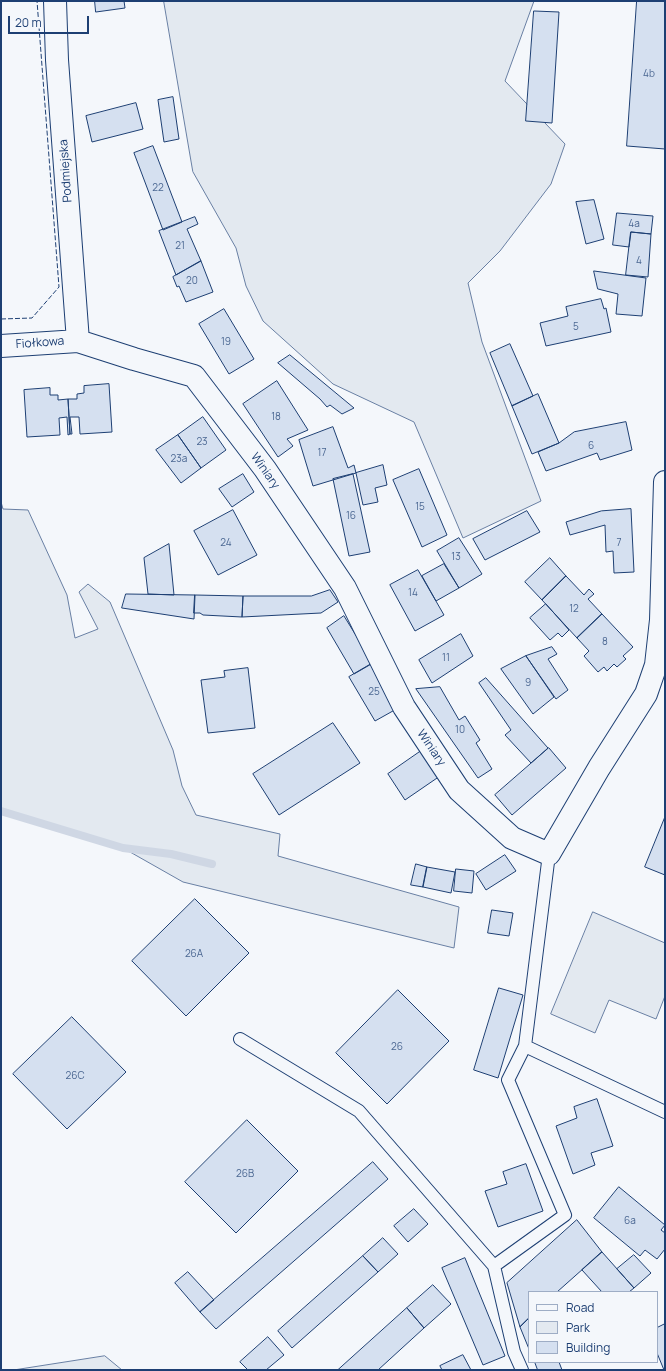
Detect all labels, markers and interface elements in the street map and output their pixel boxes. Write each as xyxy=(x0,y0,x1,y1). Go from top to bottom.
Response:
scale bar xyxy=(10,8,91,34)
text: 20 m xyxy=(15,14,42,31)
house number: 4b xyxy=(643,68,655,80)
street label: Podmiejska xyxy=(57,139,75,203)
house number: 22 xyxy=(152,182,164,194)
house number: 4a xyxy=(628,218,640,230)
house number: 21 xyxy=(175,240,185,252)
house number: 4 xyxy=(636,255,642,267)
house number: 20 xyxy=(186,275,198,287)
house number: 5 xyxy=(573,321,579,333)
street label: Fiołkowa xyxy=(15,334,65,352)
house number: 19 xyxy=(221,336,231,348)
house number: 18 xyxy=(271,411,281,423)
house number: 23 xyxy=(196,436,208,448)
house number: 6 xyxy=(588,440,594,452)
house number: 17 xyxy=(318,447,326,459)
street label: Winiary xyxy=(247,450,283,492)
house number: 23a xyxy=(171,453,187,465)
house number: 15 xyxy=(415,501,425,513)
house number: 16 xyxy=(346,510,356,522)
house number: 24 xyxy=(220,537,232,549)
house number: 7 xyxy=(616,537,622,549)
house number: 13 xyxy=(451,551,461,563)
house number: 14 xyxy=(408,587,418,599)
house number: 12 xyxy=(569,603,579,615)
house number: 8 xyxy=(602,636,608,648)
house number: 11 xyxy=(442,652,450,664)
house number: 9 xyxy=(525,677,531,689)
house number: 25 xyxy=(368,686,380,698)
house number: 10 xyxy=(455,724,465,736)
street label: Winiary xyxy=(414,727,448,769)
house number: 26A xyxy=(185,948,203,960)
house number: 26 xyxy=(391,1041,403,1053)
house number: 26C xyxy=(65,1070,85,1082)
house number: 26B xyxy=(236,1168,254,1180)
house number: 6a xyxy=(624,1215,636,1227)
legend xyxy=(528,1291,658,1363)
text: Road xyxy=(566,1299,594,1316)
text: Park xyxy=(566,1319,590,1336)
text: Building xyxy=(566,1339,610,1356)

